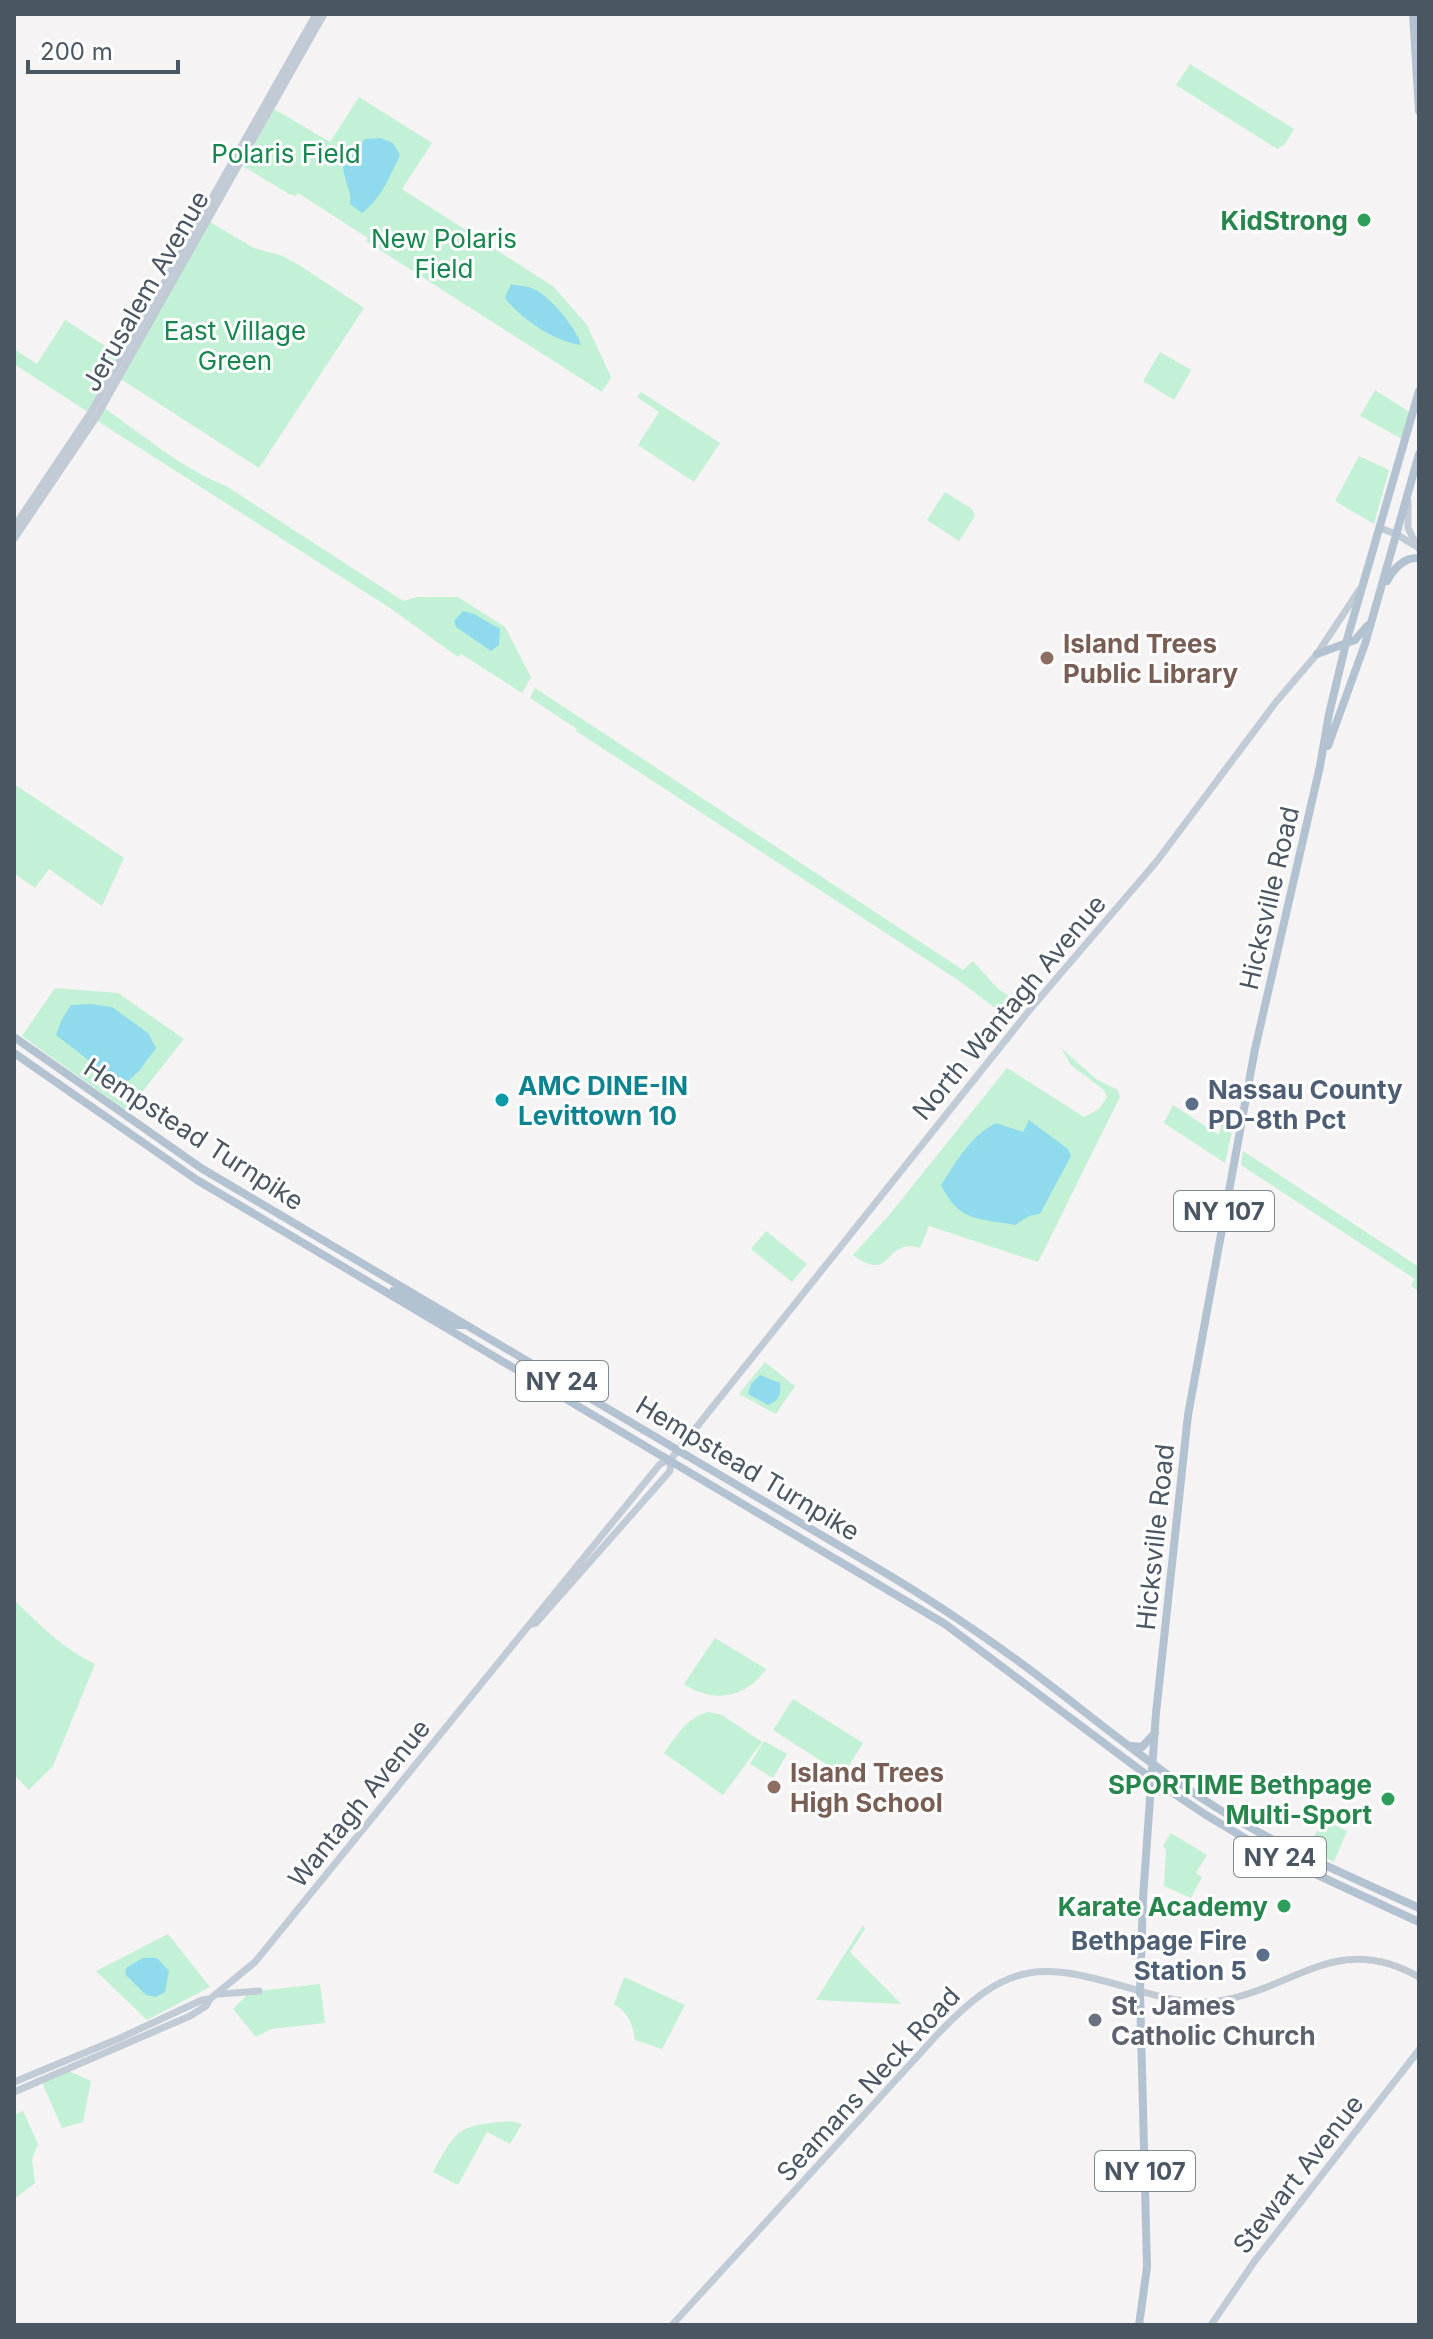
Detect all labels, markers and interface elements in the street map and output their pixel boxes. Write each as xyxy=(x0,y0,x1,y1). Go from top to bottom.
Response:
scale bar xyxy=(28,24,178,74)
text: 200 m xyxy=(40,37,113,66)
park label: Polaris Field xyxy=(211,138,361,169)
street label: Jerusalem Avenue xyxy=(75,185,215,397)
place label: KidStrong xyxy=(1221,205,1348,236)
marker: KidStrong xyxy=(1355,211,1373,229)
park label: New Polaris Field xyxy=(371,223,517,284)
park label: East Village Green xyxy=(164,315,306,376)
place label: Island Trees Public Library xyxy=(1063,628,1238,689)
marker: Island Trees Public Library xyxy=(1038,649,1056,667)
street label: Hicksville Road xyxy=(1233,803,1305,993)
street label: North Wantagh Avenue xyxy=(906,888,1112,1126)
street label: Hempstead Turnpike xyxy=(79,1051,309,1217)
place label: AMC DINE-IN Levittown 10 xyxy=(518,1070,688,1131)
place label: Nassau County PD-8th Pct xyxy=(1208,1074,1403,1135)
marker: AMC DINE-IN Levittown 10 xyxy=(493,1091,511,1109)
marker: Nassau County PD-8th Pct xyxy=(1183,1095,1201,1113)
road number: NY 107 xyxy=(1174,1191,1274,1231)
road number: NY 24 xyxy=(516,1361,608,1401)
street label: Hempstead Turnpike xyxy=(631,1389,865,1547)
street label: Hicksville Road xyxy=(1130,1442,1180,1632)
street label: Wantagh Avenue xyxy=(282,1713,436,1893)
place label: Island Trees High School xyxy=(790,1757,944,1818)
place label: SPORTIME Bethpage Multi-Sport xyxy=(1108,1769,1372,1830)
marker: Island Trees High School xyxy=(765,1778,783,1796)
marker: SPORTIME Bethpage Multi-Sport xyxy=(1379,1790,1397,1808)
road number: NY 24 xyxy=(1234,1837,1326,1877)
place label: Karate Academy xyxy=(1058,1891,1268,1922)
marker: Karate Academy xyxy=(1275,1897,1293,1915)
place label: Bethpage Fire Station 5 xyxy=(1071,1925,1247,1986)
marker: Bethpage Fire Station 5 xyxy=(1254,1946,1272,1964)
street label: Seamans Neck Road xyxy=(770,1980,966,2188)
place label: St. James Catholic Church xyxy=(1111,1990,1316,2051)
marker: St. James Catholic Church xyxy=(1086,2011,1104,2029)
street label: Stewart Avenue xyxy=(1226,2088,1370,2260)
road number: NY 107 xyxy=(1095,2151,1195,2191)

